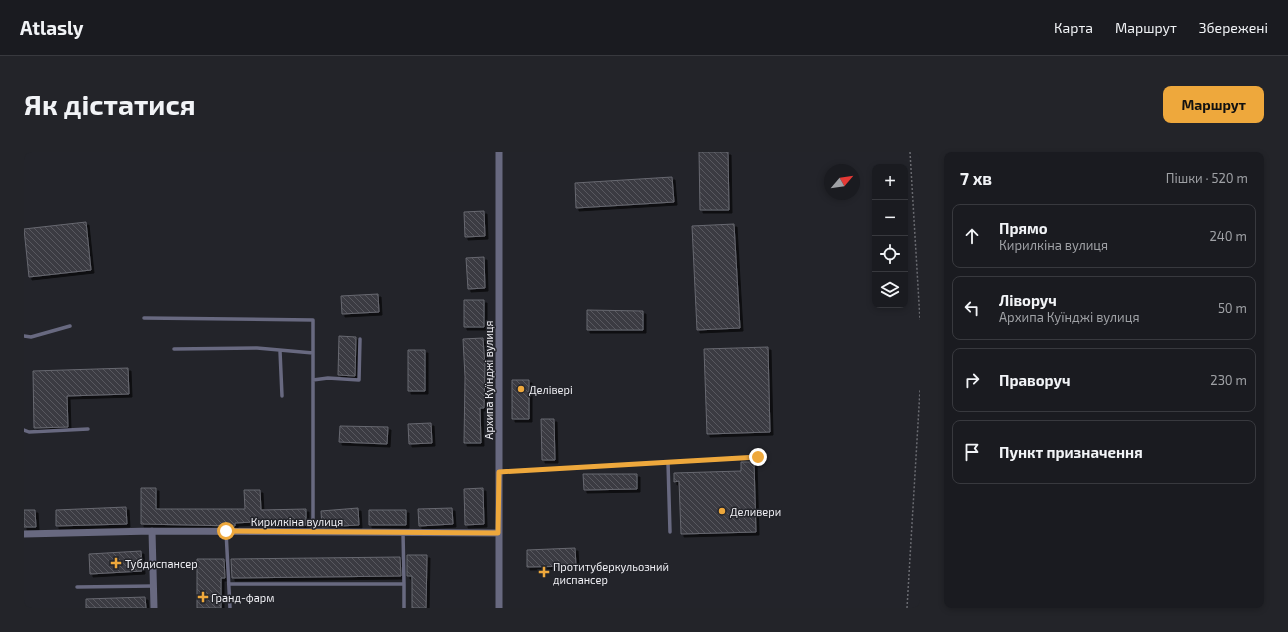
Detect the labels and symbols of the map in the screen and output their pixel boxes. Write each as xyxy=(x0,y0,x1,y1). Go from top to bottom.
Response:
north arrow xyxy=(824,164,860,200)
street label: Архипа Куїнджі вулиця xyxy=(482,321,496,439)
place label: Делівері xyxy=(529,383,573,396)
marker: Делівері xyxy=(516,384,526,394)
route end xyxy=(749,448,767,466)
place label: Деливери xyxy=(730,505,781,518)
marker: Деливери xyxy=(717,506,727,516)
street label: Кирилкіна вулиця xyxy=(251,515,343,529)
route start xyxy=(217,522,235,540)
marker: Тубдиспансер xyxy=(110,557,122,569)
place label: Тубдиспансер xyxy=(125,557,198,571)
place label: Протитуберкульозний диспансер xyxy=(553,560,669,586)
marker: Протитуберкульозний диспансер xyxy=(538,566,550,578)
place label: Гранд-фарм xyxy=(211,591,275,604)
marker: Гранд-фарм xyxy=(198,592,208,602)

